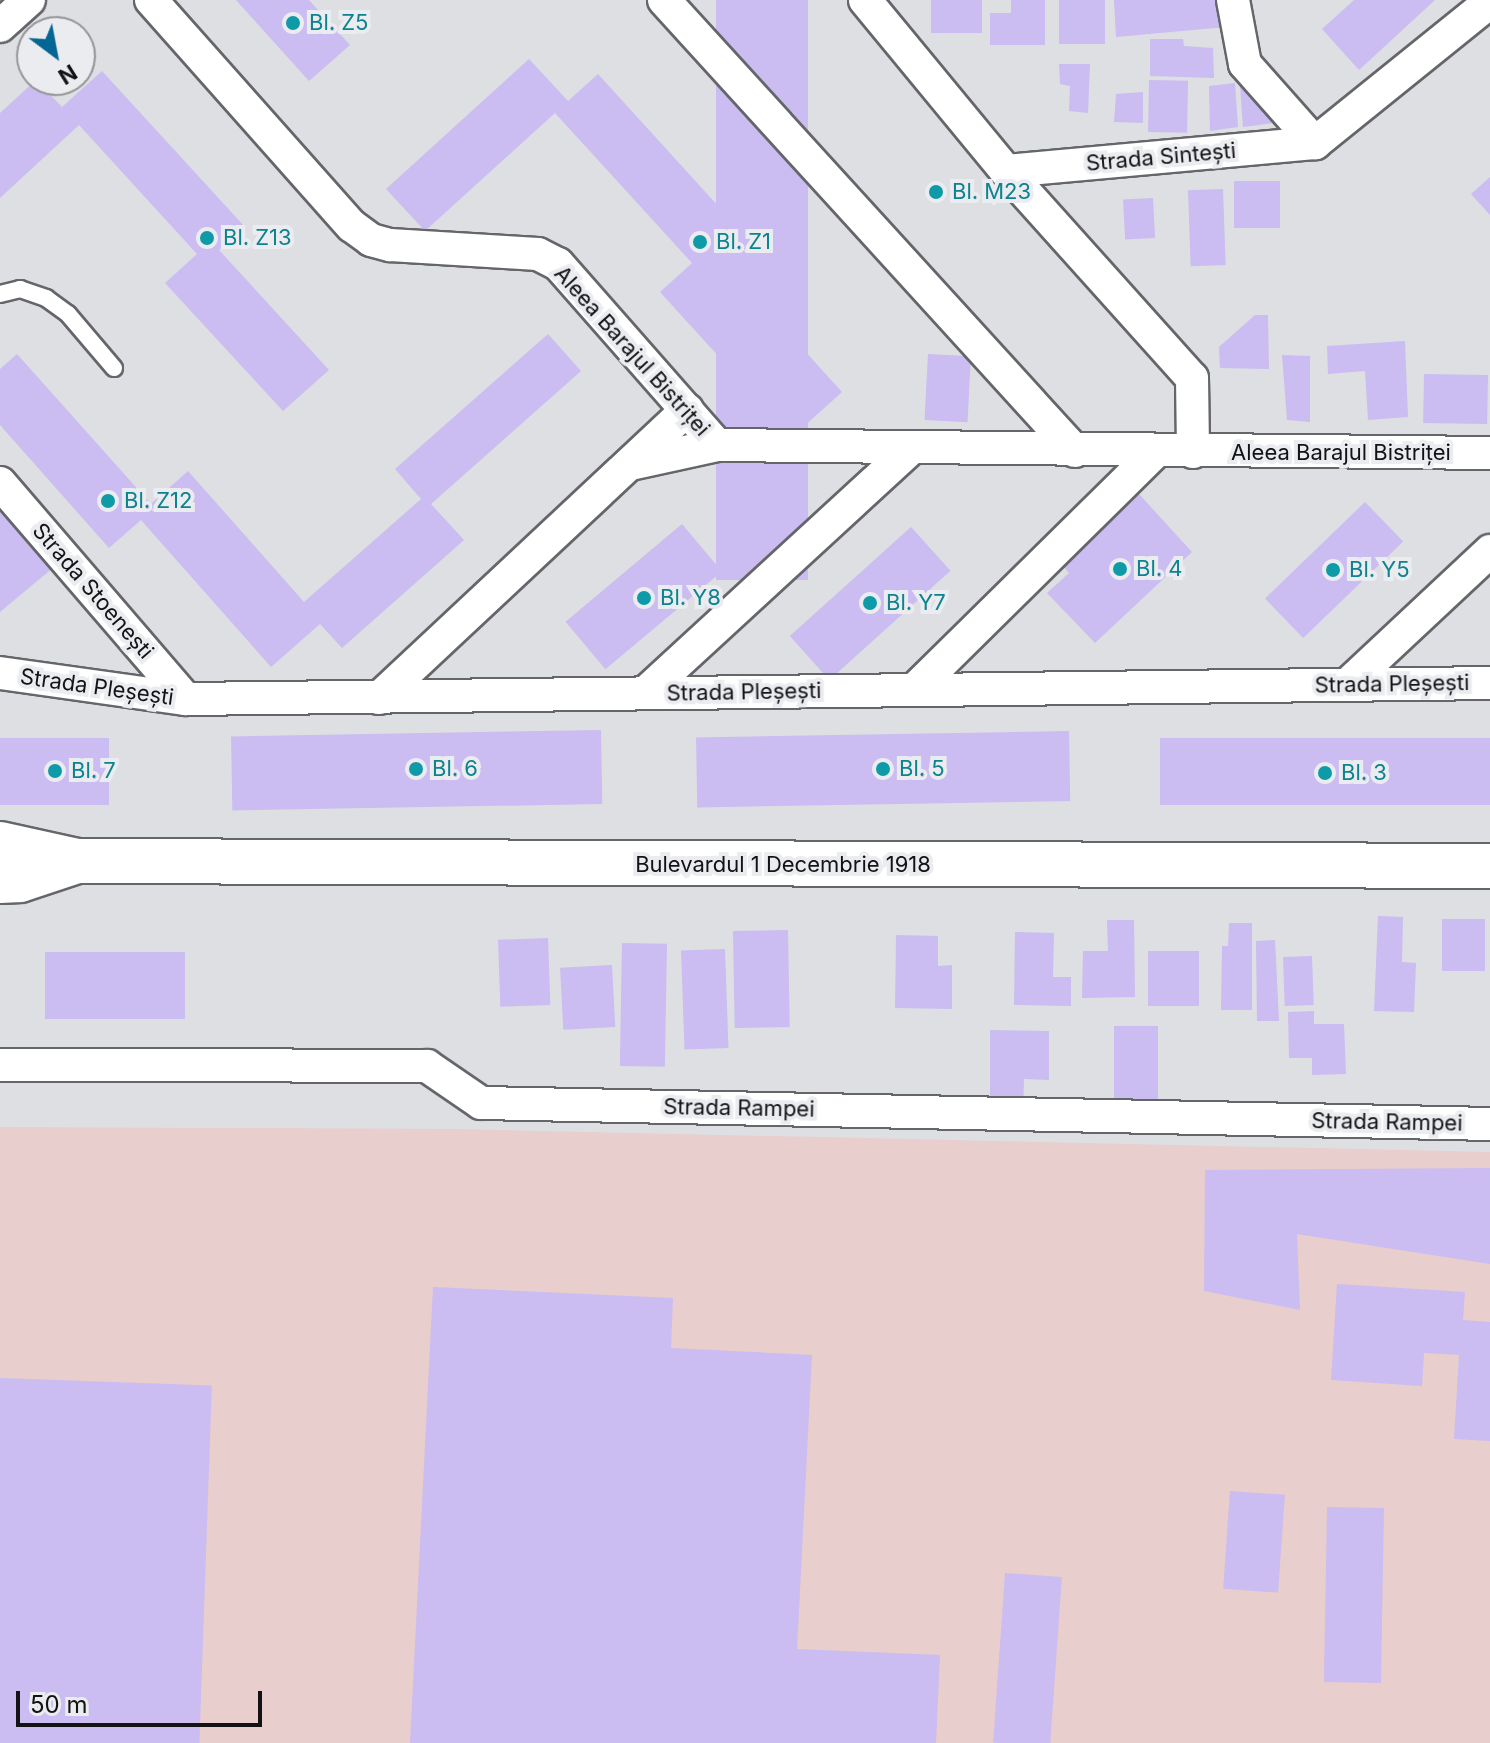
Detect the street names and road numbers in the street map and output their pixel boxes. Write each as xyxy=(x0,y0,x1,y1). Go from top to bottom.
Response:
street label: Strada Sintești xyxy=(1085,137,1237,177)
street label: Aleea Barajul Bistriței xyxy=(549,261,715,441)
street label: Aleea Barajul Bistriței xyxy=(1231,440,1451,466)
street label: Strada Stoenești xyxy=(27,518,159,664)
street label: Strada Pleșești xyxy=(19,663,175,711)
street label: Strada Pleșești xyxy=(1314,669,1470,699)
street label: Strada Pleșești xyxy=(666,677,822,707)
street label: Bulevardul 1 Decembrie 1918 xyxy=(635,852,931,878)
street label: Strada Rampei xyxy=(663,1093,815,1123)
street label: Strada Rampei xyxy=(1311,1107,1463,1137)

